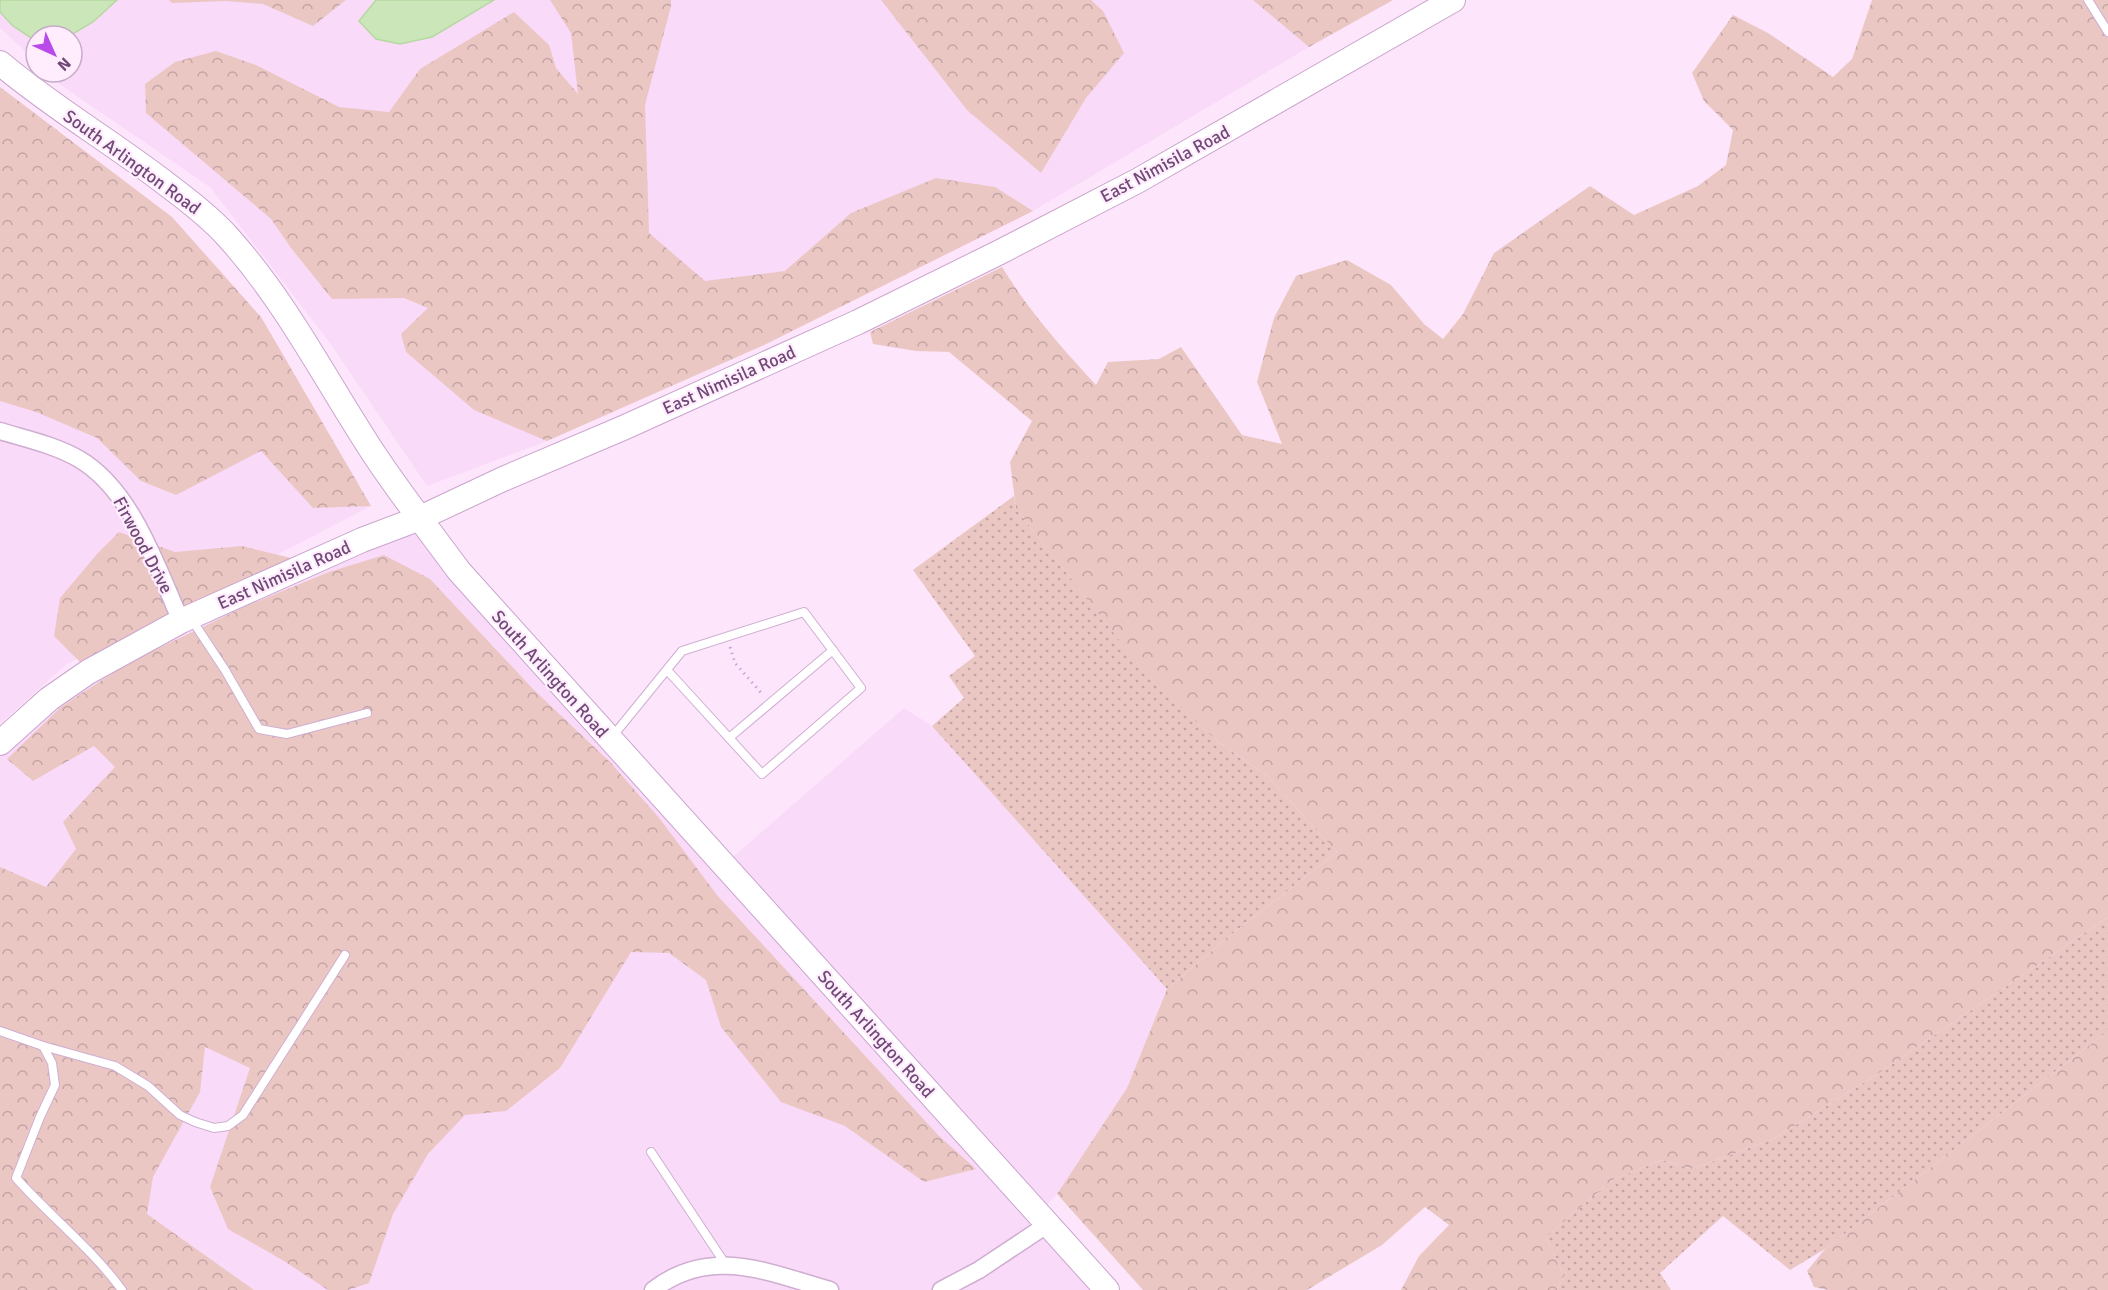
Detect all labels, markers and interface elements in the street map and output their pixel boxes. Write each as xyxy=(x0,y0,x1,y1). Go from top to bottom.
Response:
north arrow xyxy=(24,24,84,84)
text: N xyxy=(53,53,75,75)
street label: South Arlington Road xyxy=(59,105,205,219)
street label: East Nimisila Road xyxy=(1097,121,1233,207)
street label: East Nimisila Road xyxy=(659,341,799,419)
street label: Firwood Drive xyxy=(108,493,178,597)
street label: East Nimisila Road xyxy=(214,536,354,614)
street label: South Arlington Road xyxy=(487,606,613,742)
street label: South Arlington Road xyxy=(813,966,939,1102)

